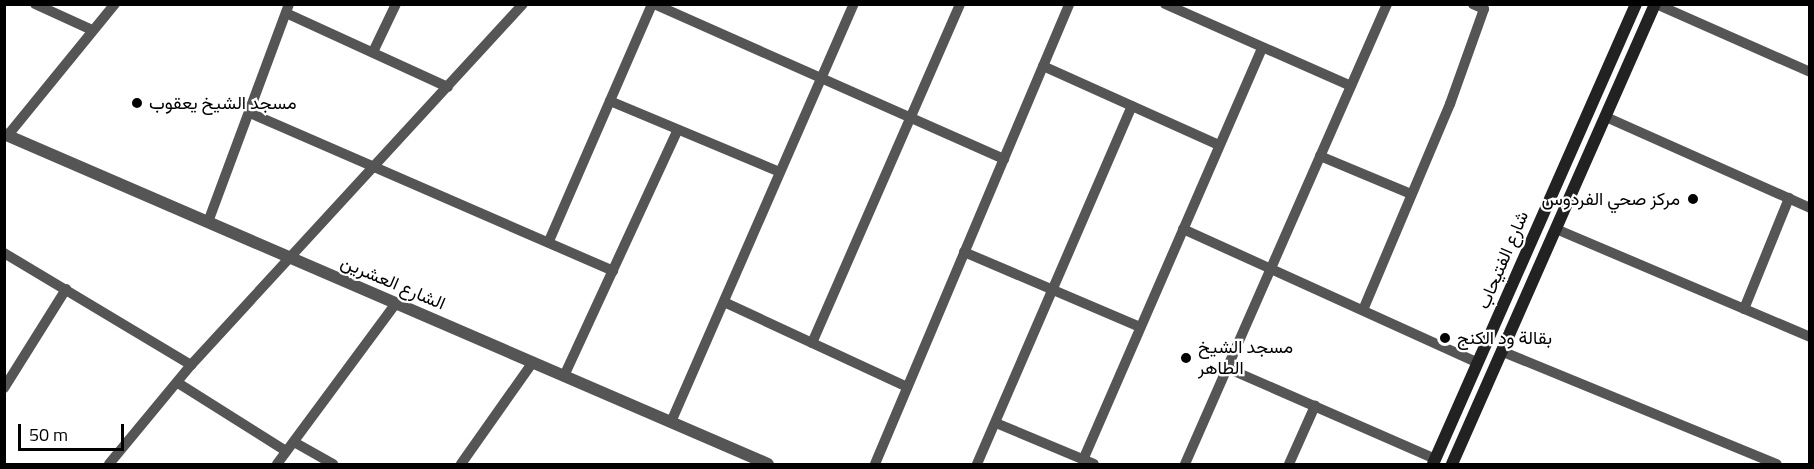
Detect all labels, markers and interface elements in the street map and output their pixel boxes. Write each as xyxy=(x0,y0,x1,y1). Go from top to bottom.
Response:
place label: مسجد الشيخ يعقوب xyxy=(149,92,297,114)
marker: مسجد الشيخ يعقوب xyxy=(130,96,144,110)
place label: مركز صحي الفردوس xyxy=(1542,188,1680,210)
marker: مركز صحي الفردوس xyxy=(1684,190,1702,208)
street label: شارع الفتيحاب xyxy=(1473,208,1533,312)
street label: الشارع العشرين xyxy=(337,251,449,315)
place label: بقالة ود الكنج xyxy=(1457,327,1552,349)
marker: بقالة ود الكنج xyxy=(1438,331,1452,345)
place label: مسجد الشيخ الطاهر xyxy=(1198,337,1293,380)
marker: مسجد الشيخ الطاهر xyxy=(1179,351,1193,365)
scale bar xyxy=(21,412,128,450)
text: 50 m xyxy=(29,421,68,448)

